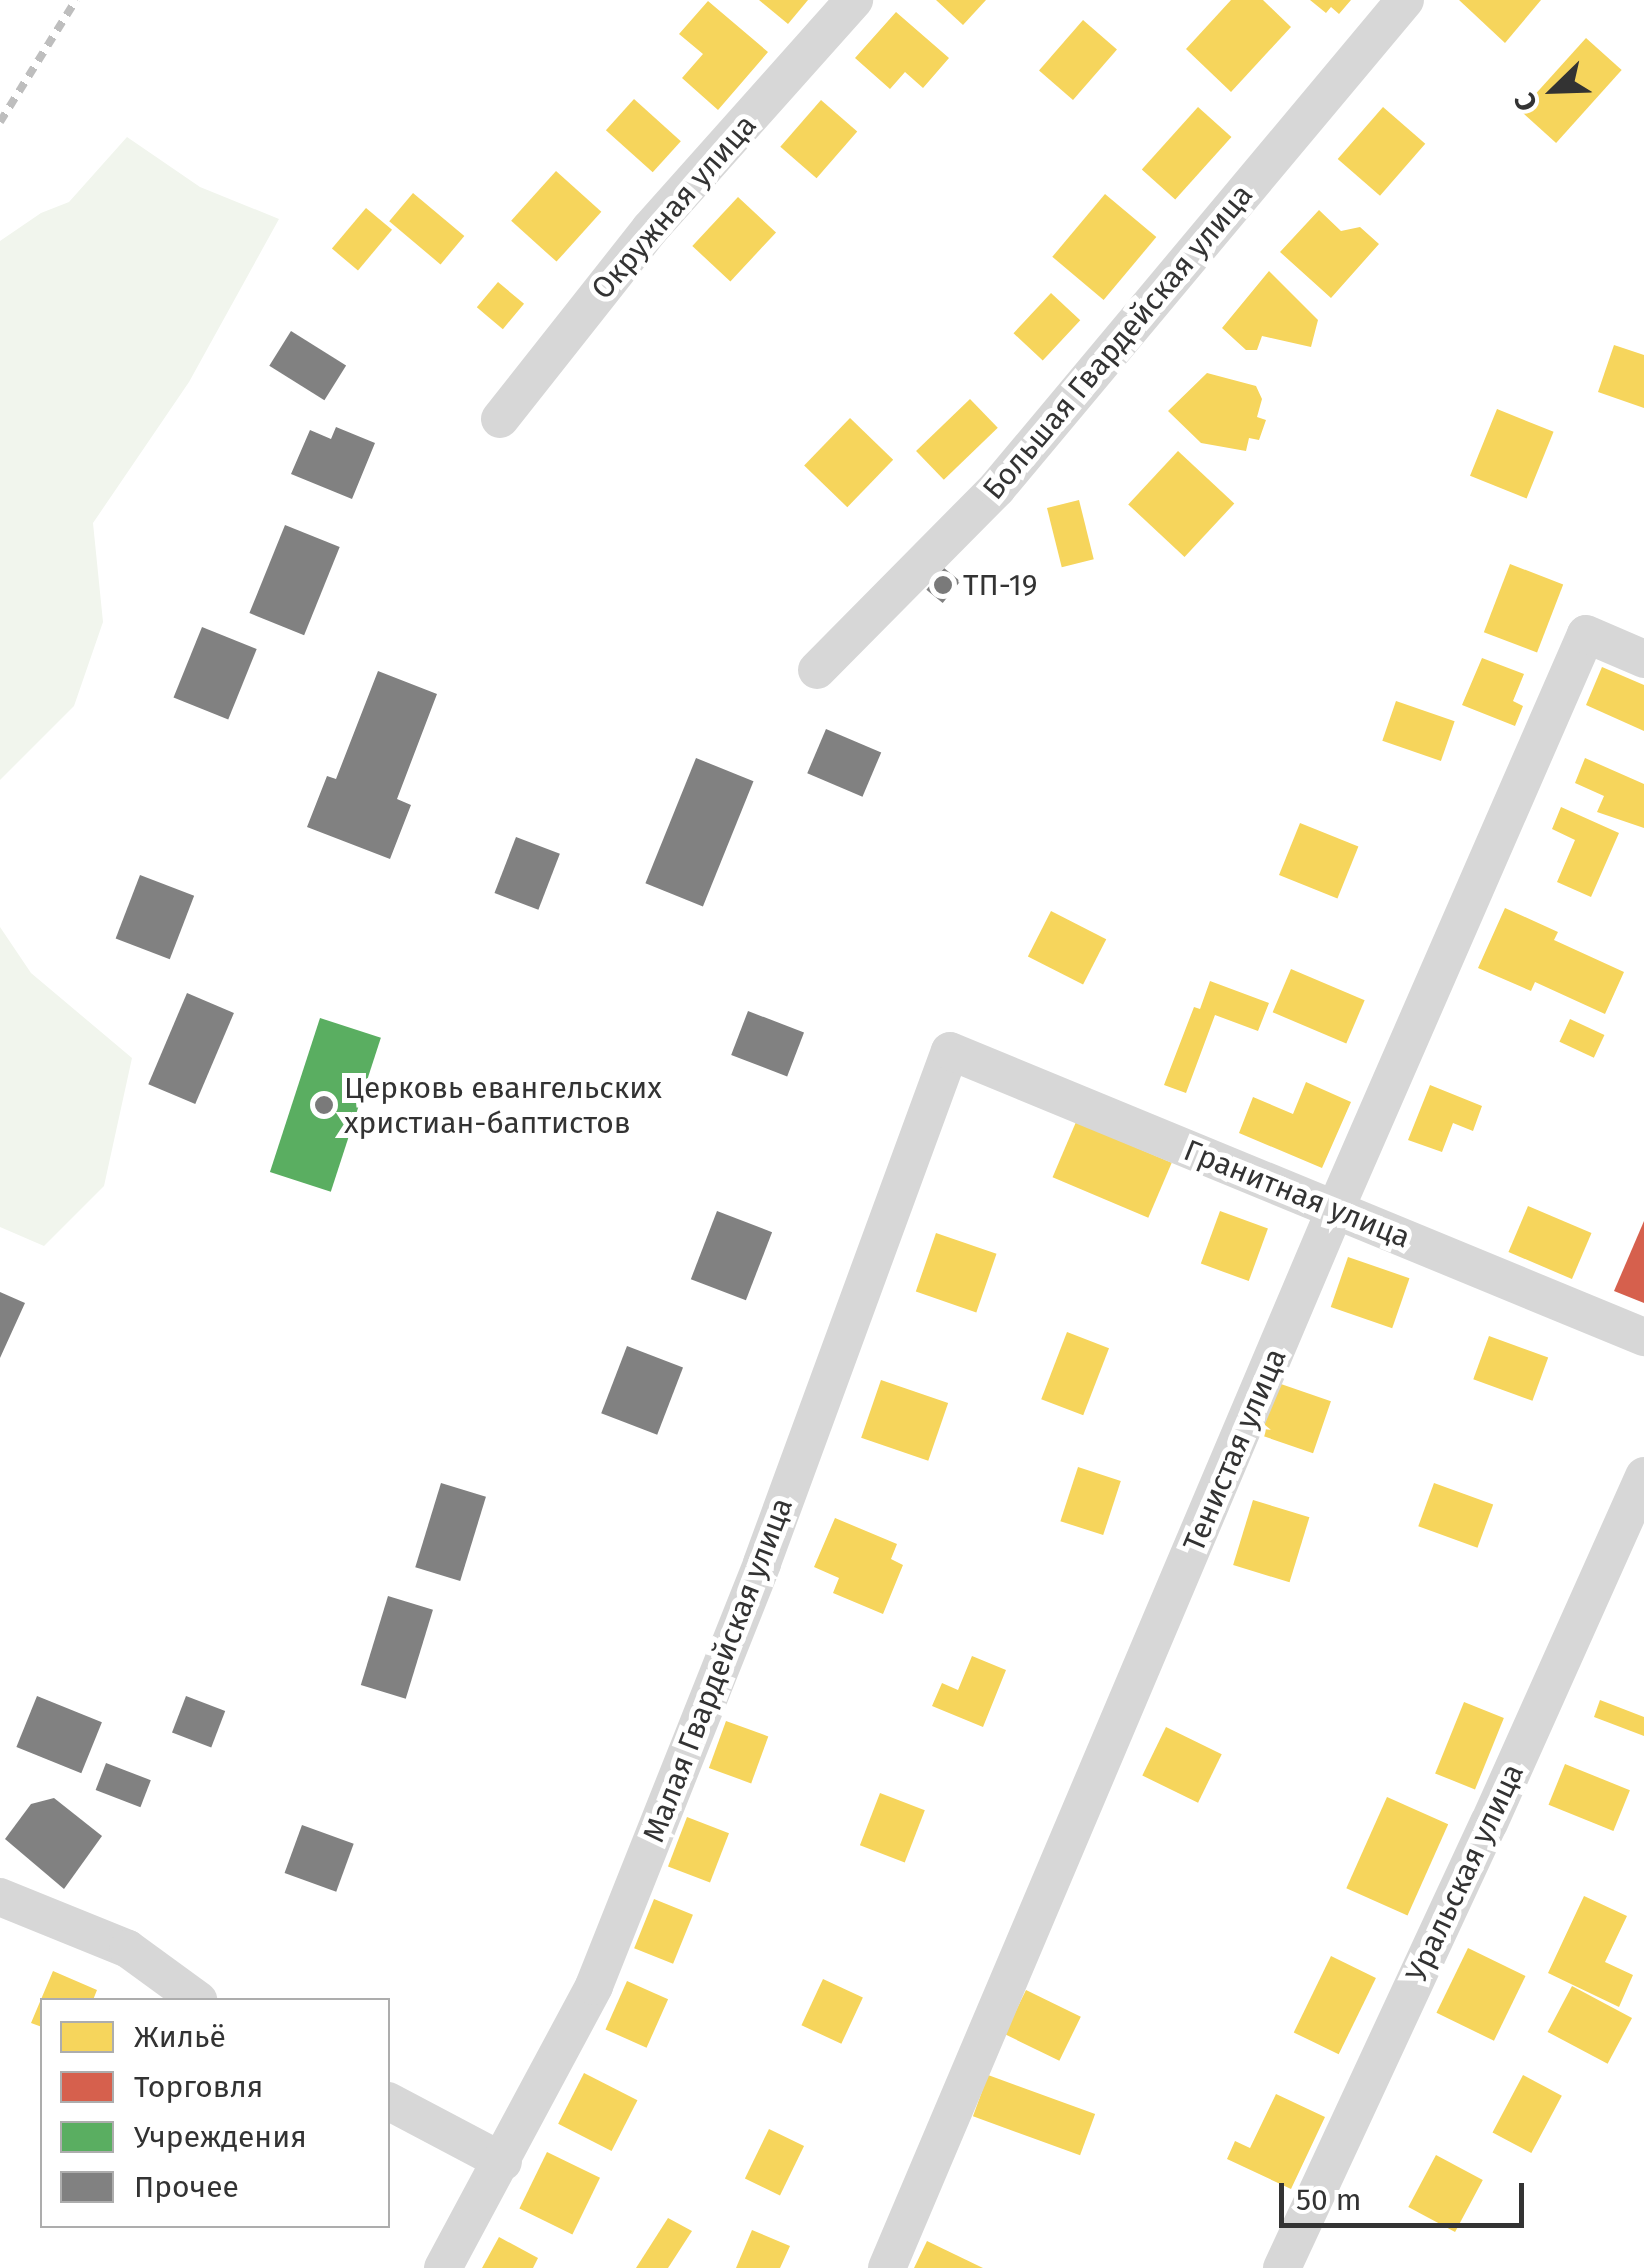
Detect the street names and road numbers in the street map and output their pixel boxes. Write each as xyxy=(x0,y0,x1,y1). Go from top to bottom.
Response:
street label: Окружная улица xyxy=(584,107,764,307)
street label: Большая Гвардейская улица xyxy=(976,177,1260,507)
street label: Гранитная улица xyxy=(1179,1132,1415,1256)
street label: Тенистая улица xyxy=(1176,1343,1294,1557)
street label: Малая Гвардейская улица xyxy=(636,1493,800,1847)
street label: Уральская улица xyxy=(1399,1758,1531,1988)

